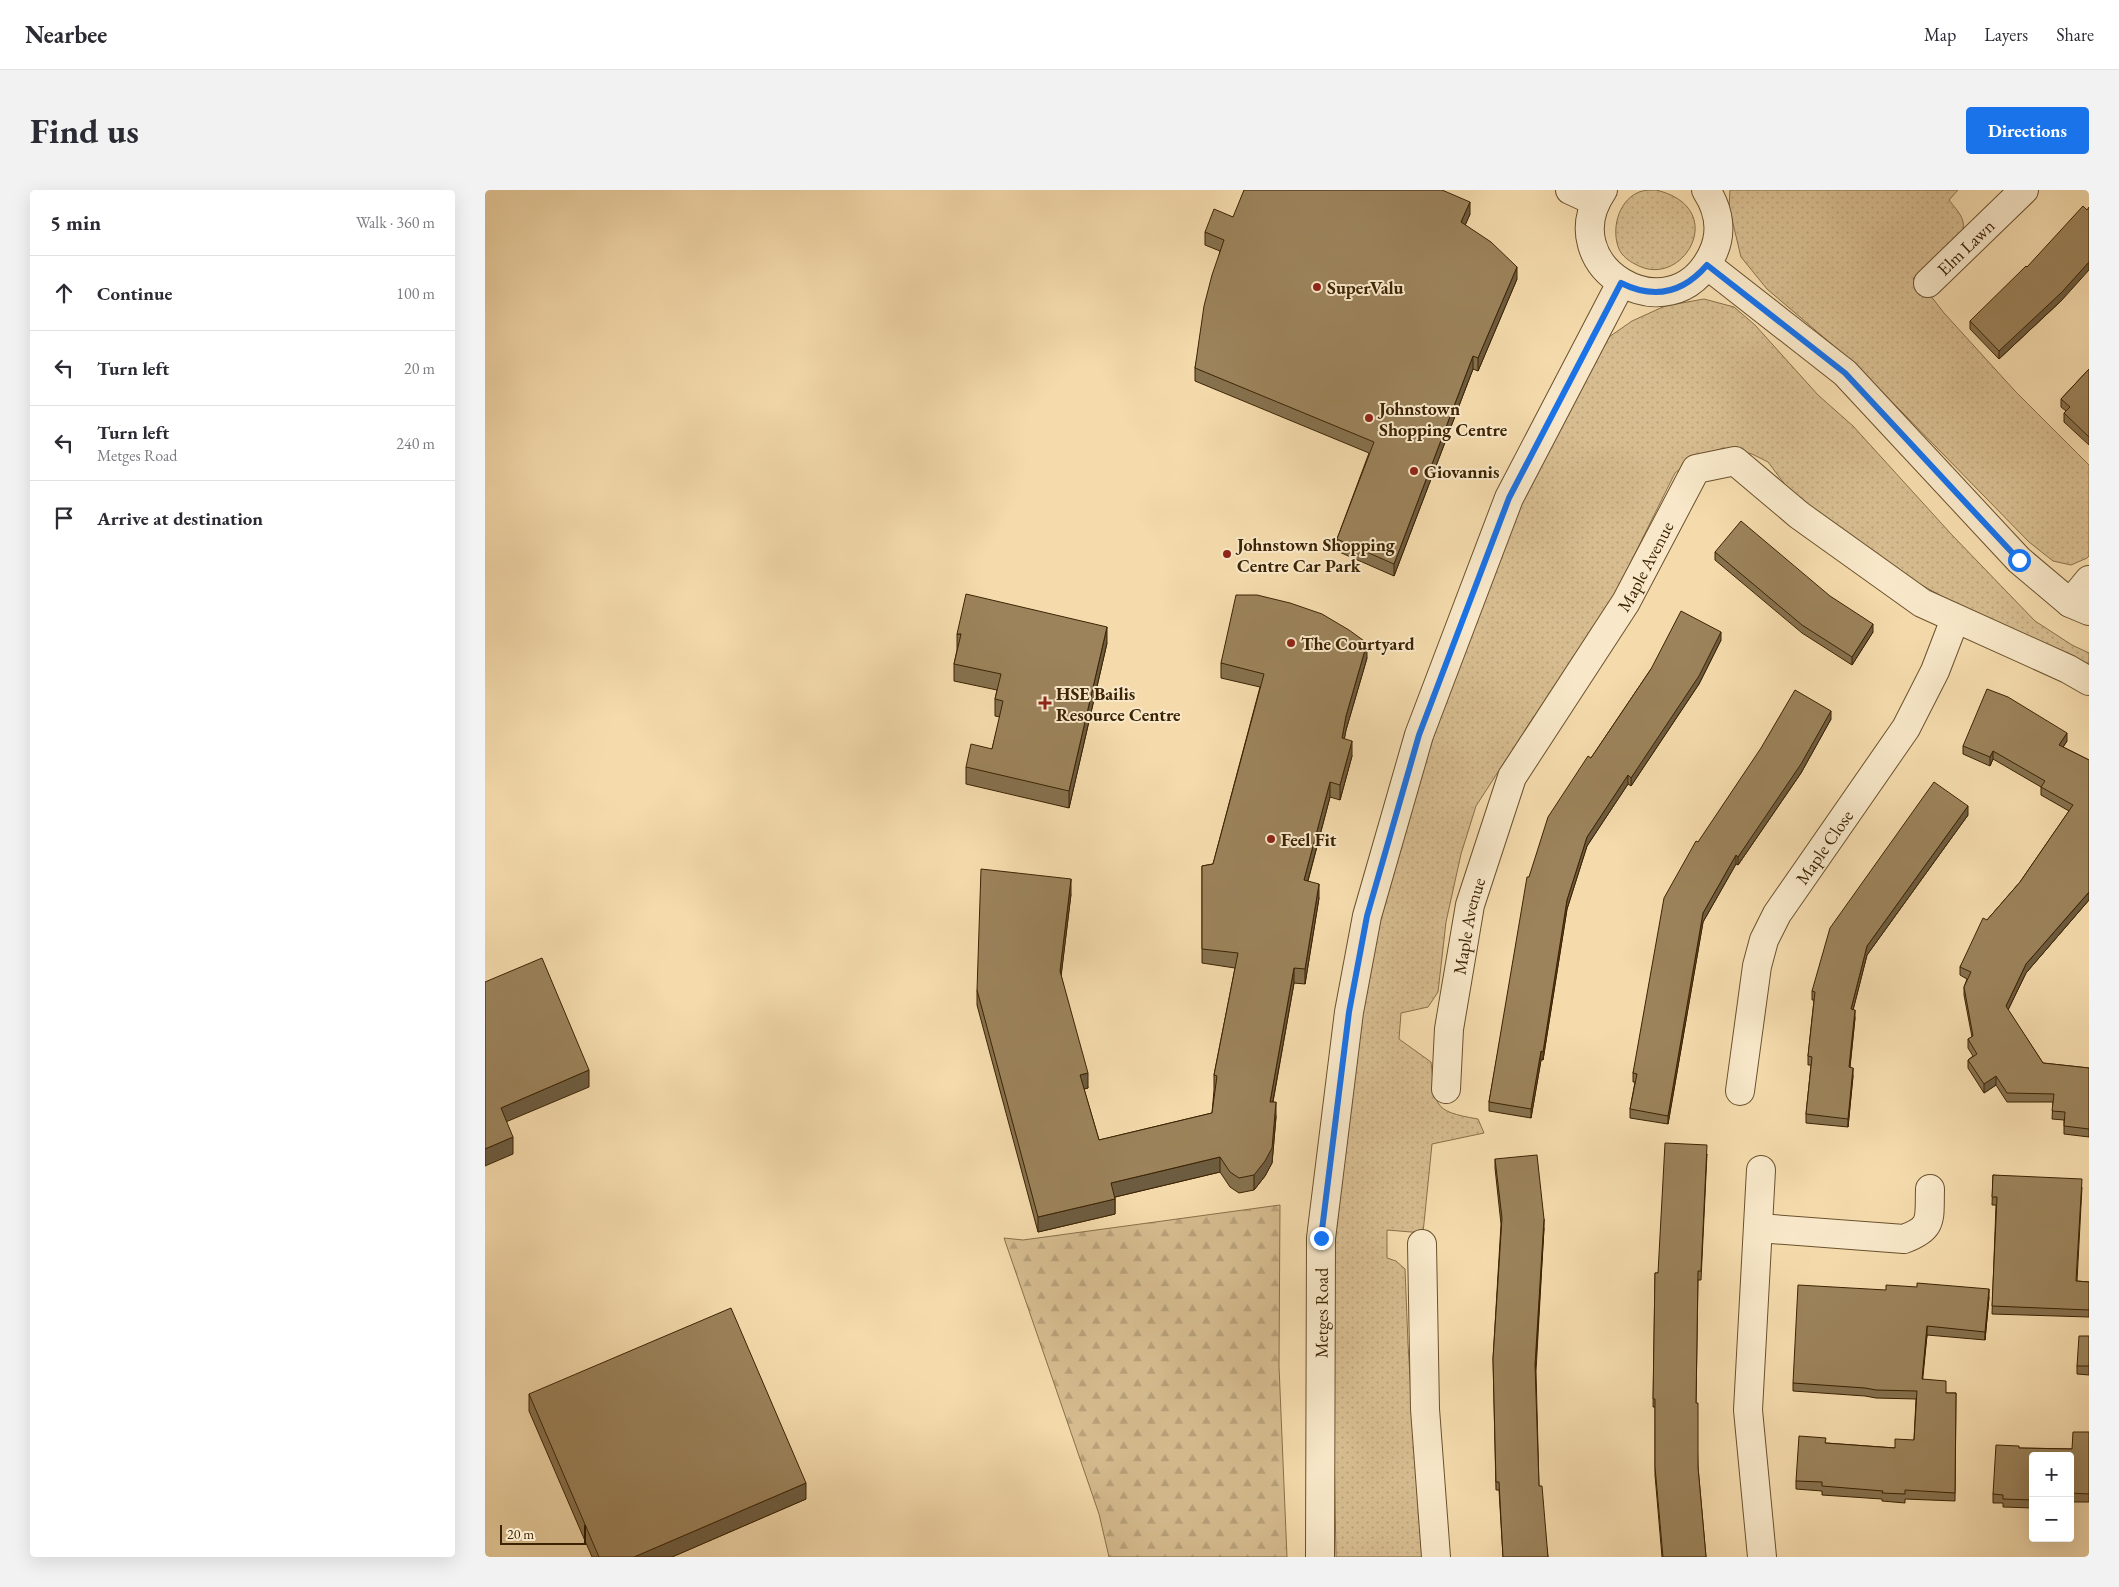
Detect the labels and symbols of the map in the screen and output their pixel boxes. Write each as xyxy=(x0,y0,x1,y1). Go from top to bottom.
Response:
street label: Elm Lawn xyxy=(1932,213,1999,280)
place label: SuperValu xyxy=(1327,276,1404,299)
marker: SuperValu xyxy=(1311,281,1323,293)
place label: Johnstown Shopping Centre xyxy=(1377,397,1508,441)
marker: Johnstown Shopping Centre xyxy=(1363,412,1375,424)
place label: Giovannis xyxy=(1424,460,1499,483)
marker: Giovannis xyxy=(1408,465,1420,477)
street label: Maple Avenue xyxy=(1612,517,1678,616)
place label: Johnstown Shopping Centre Car Park xyxy=(1235,533,1396,577)
marker: Johnstown Shopping Centre Car Park xyxy=(1221,548,1233,560)
route start xyxy=(2008,549,2031,572)
place label: The Courtyard xyxy=(1301,632,1415,655)
marker: The Courtyard xyxy=(1285,637,1297,649)
place label: HSE Bailis Resource Centre xyxy=(1056,682,1181,726)
marker: HSE Bailis Resource Centre xyxy=(1038,696,1052,710)
street label: Maple Close xyxy=(1790,805,1858,889)
place label: Feel Fit xyxy=(1281,828,1337,851)
marker: Feel Fit xyxy=(1265,833,1277,845)
street label: Maple Avenue xyxy=(1447,874,1490,976)
route end xyxy=(1310,1227,1333,1250)
street label: Metges Road xyxy=(1309,1267,1332,1358)
scale bar xyxy=(500,1522,586,1545)

